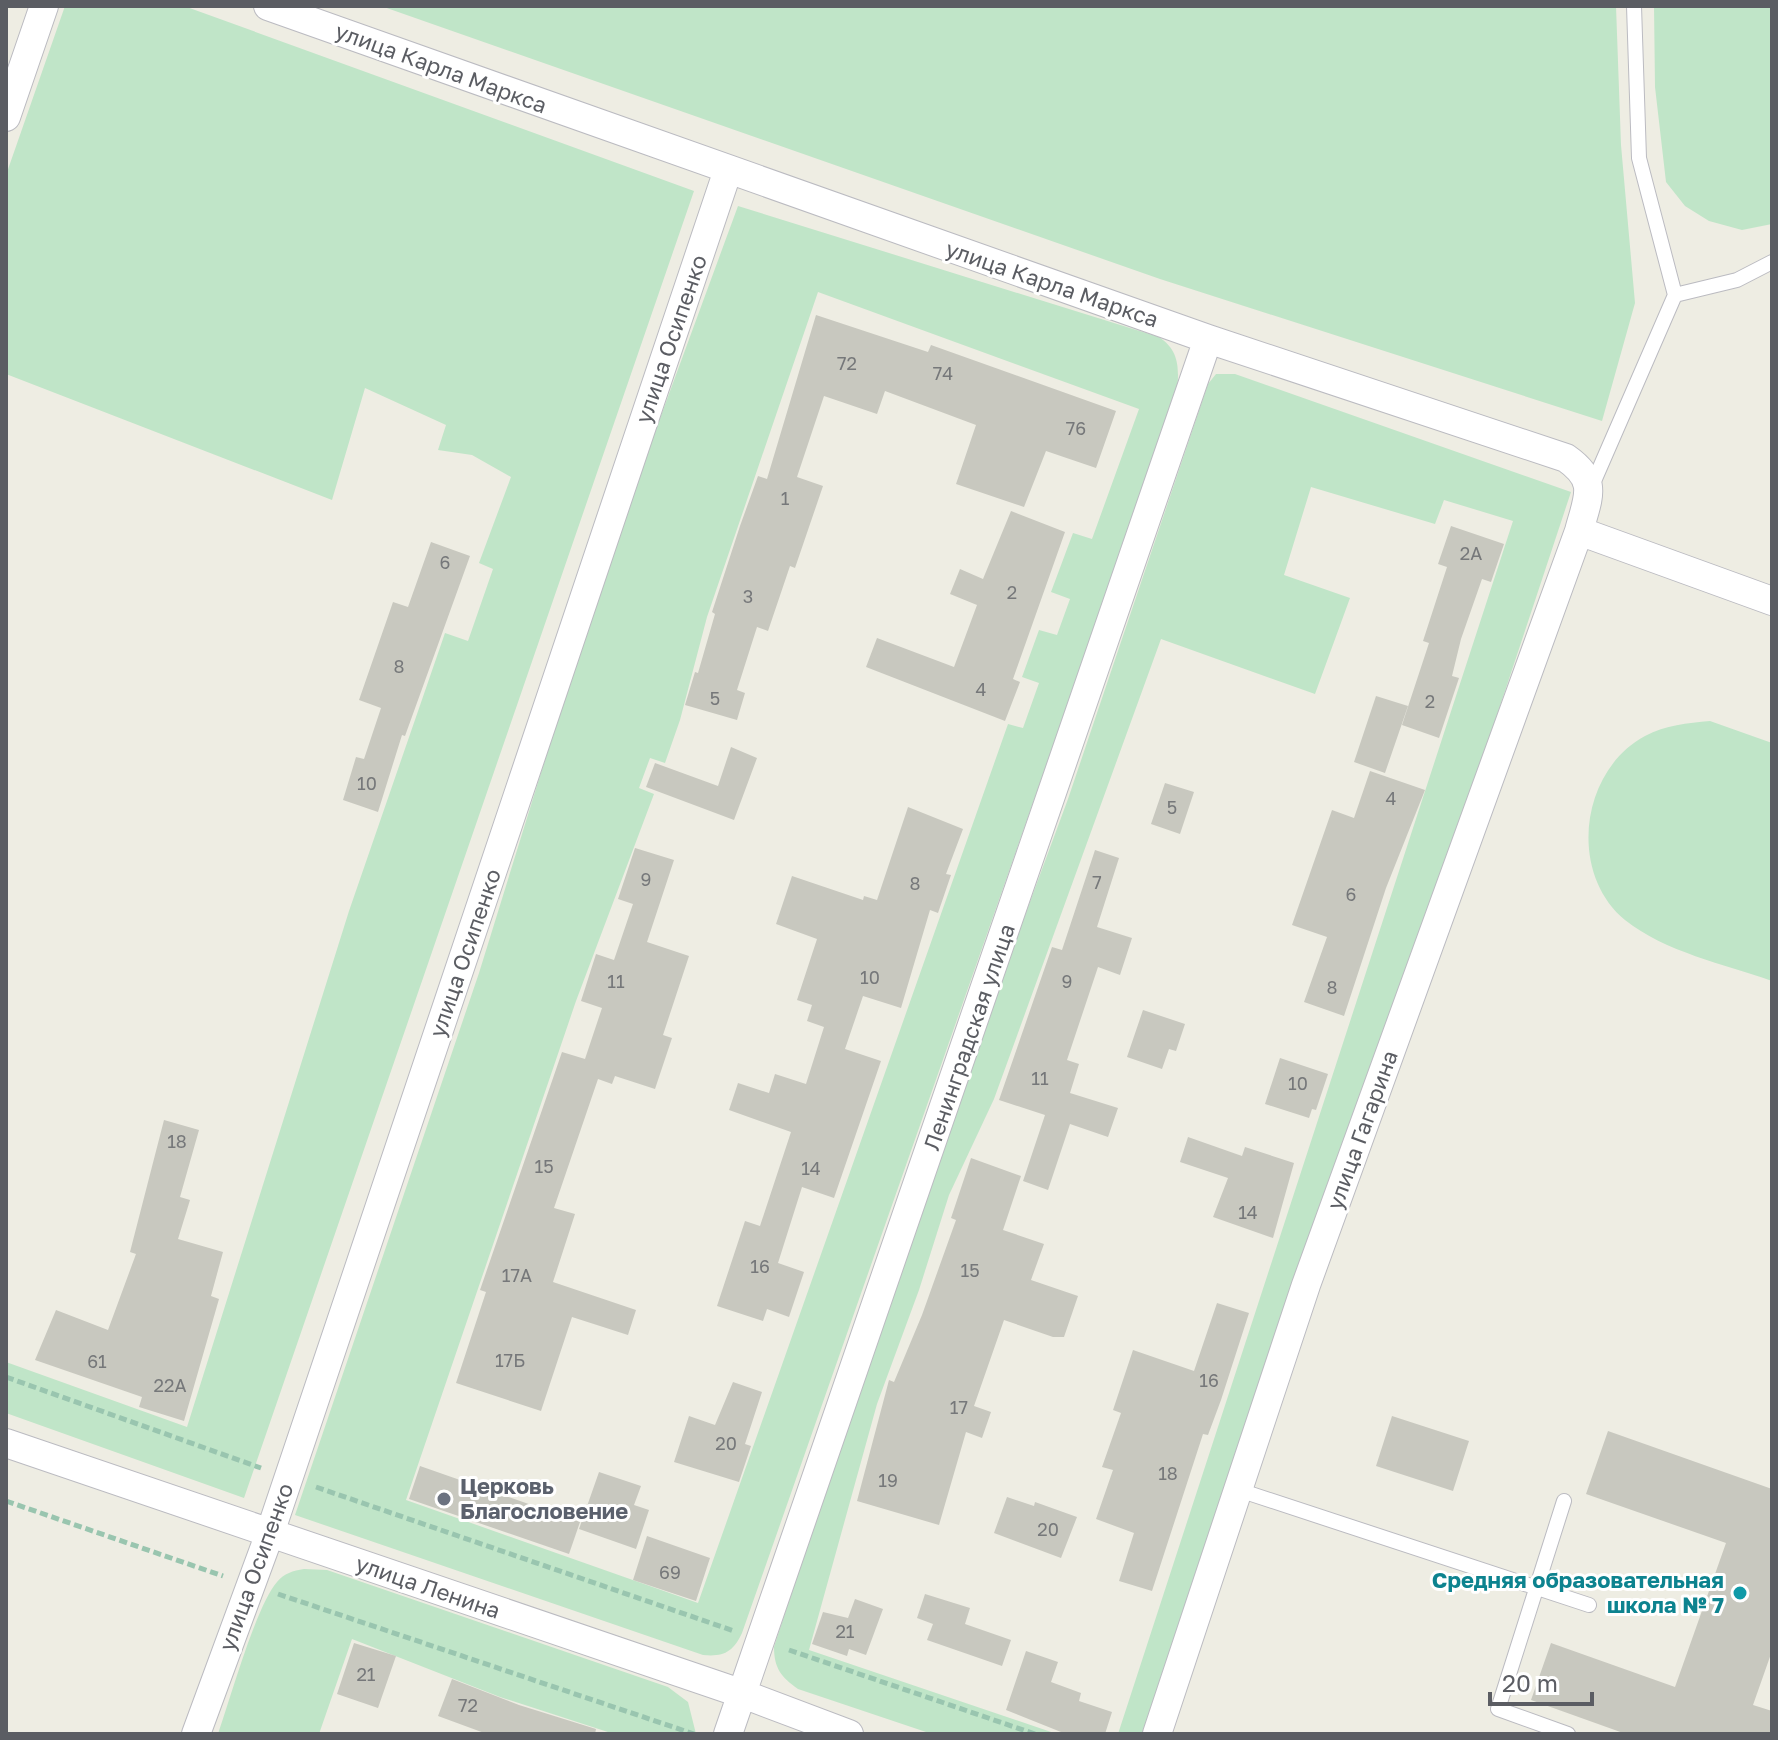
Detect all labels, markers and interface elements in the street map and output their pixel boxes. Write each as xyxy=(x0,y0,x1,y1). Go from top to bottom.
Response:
street label: улица Карла Маркса xyxy=(332,17,551,118)
street label: улица Карла Маркса xyxy=(942,234,1162,333)
street label: улица Осипенко xyxy=(629,251,712,427)
house number: 72 xyxy=(837,352,857,374)
house number: 74 xyxy=(933,362,953,384)
house number: 76 xyxy=(1066,417,1086,439)
house number: 1 xyxy=(781,487,790,509)
house number: 2А xyxy=(1460,542,1482,564)
house number: 6 xyxy=(440,551,450,573)
house number: 2 xyxy=(1007,581,1017,603)
house number: 3 xyxy=(743,585,753,607)
house number: 8 xyxy=(394,655,404,677)
house number: 4 xyxy=(976,678,987,700)
house number: 5 xyxy=(710,687,720,709)
house number: 2 xyxy=(1425,690,1435,712)
house number: 10 xyxy=(357,772,377,794)
house number: 4 xyxy=(1386,787,1397,809)
house number: 5 xyxy=(1167,796,1177,818)
street label: улица Осипенко xyxy=(423,865,506,1041)
house number: 9 xyxy=(641,868,651,890)
house number: 7 xyxy=(1092,871,1102,893)
house number: 8 xyxy=(910,872,920,894)
house number: 6 xyxy=(1346,883,1356,905)
street label: Ленинградская улица xyxy=(917,920,1020,1154)
house number: 10 xyxy=(860,966,880,988)
house number: 11 xyxy=(607,970,625,992)
house number: 9 xyxy=(1062,970,1072,992)
house number: 8 xyxy=(1327,976,1337,998)
street label: улица Гагарина xyxy=(1320,1047,1403,1213)
house number: 11 xyxy=(1031,1067,1049,1089)
house number: 10 xyxy=(1288,1072,1308,1094)
house number: 18 xyxy=(167,1130,187,1152)
house number: 15 xyxy=(534,1155,554,1177)
house number: 14 xyxy=(801,1157,821,1179)
house number: 14 xyxy=(1238,1201,1258,1223)
house number: 16 xyxy=(750,1255,770,1277)
house number: 15 xyxy=(960,1259,980,1281)
house number: 17А xyxy=(502,1264,532,1286)
house number: 17Б xyxy=(495,1349,525,1371)
house number: 61 xyxy=(87,1350,107,1372)
house number: 16 xyxy=(1199,1369,1219,1391)
house number: 22А xyxy=(154,1374,186,1396)
house number: 17 xyxy=(950,1396,968,1418)
house number: 20 xyxy=(715,1432,737,1454)
house number: 18 xyxy=(1158,1462,1178,1484)
house number: 19 xyxy=(878,1469,898,1491)
place label: Церковь Благословение xyxy=(460,1472,628,1524)
street label: улица Осипенко xyxy=(213,1479,298,1654)
marker: Церковь Благословение xyxy=(435,1490,453,1508)
house number: 20 xyxy=(1037,1518,1059,1540)
street label: улица Ленина xyxy=(352,1549,504,1624)
house number: 69 xyxy=(659,1561,681,1583)
place label: Средняя образовательная школа № 7 xyxy=(1432,1566,1724,1618)
marker: Средняя образовательная школа № 7 xyxy=(1731,1584,1749,1602)
house number: 21 xyxy=(835,1620,855,1642)
scale bar xyxy=(1490,1656,1592,1706)
house number: 21 xyxy=(356,1663,376,1685)
text: 20 m xyxy=(1502,1668,1558,1697)
house number: 72 xyxy=(458,1694,478,1716)

